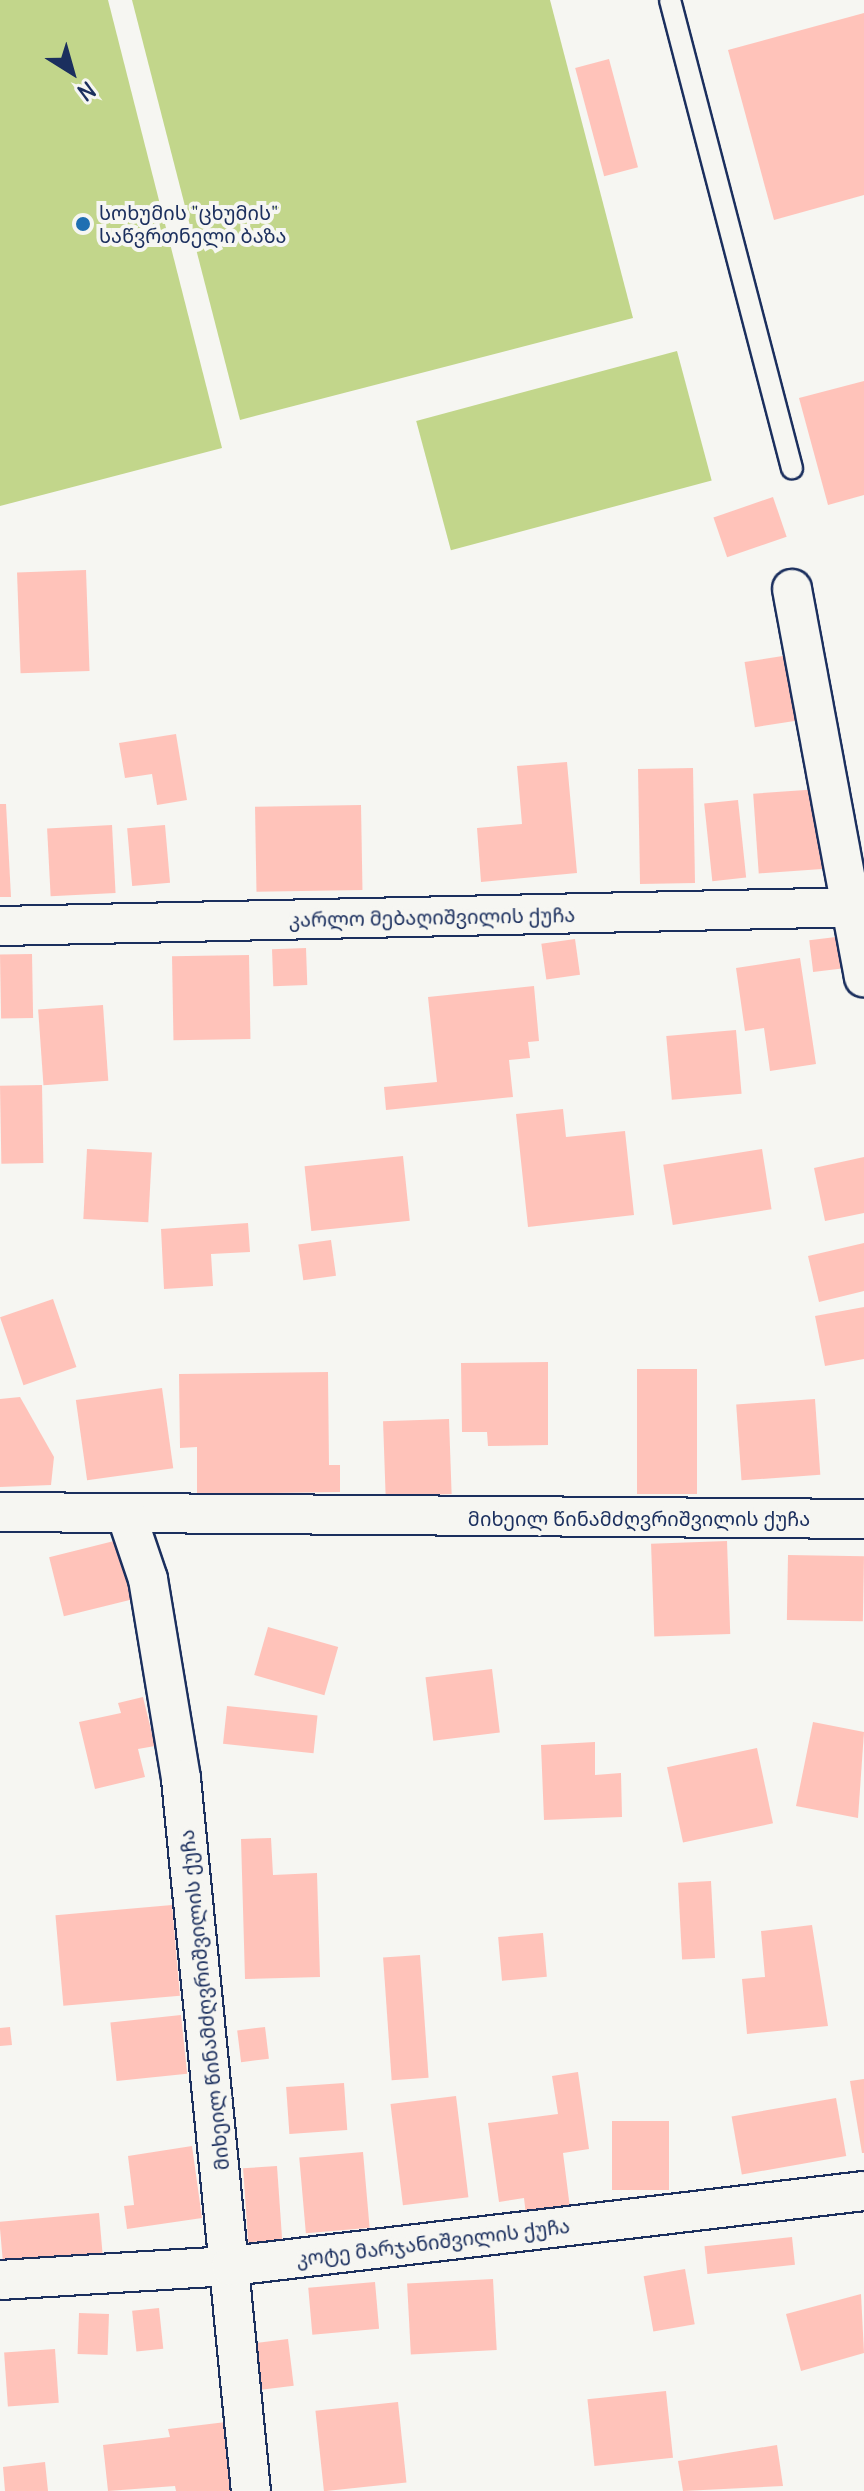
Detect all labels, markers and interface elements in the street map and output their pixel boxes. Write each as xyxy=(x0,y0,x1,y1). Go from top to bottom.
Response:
north arrow xyxy=(32,32,112,112)
text: N xyxy=(72,75,101,107)
place label: სოხუმის "ცხუმის" საწვრთნელი ბაზა xyxy=(99,200,287,247)
marker: სოხუმის "ცხუმის" საწვრთნელი ბაზა xyxy=(74,215,92,233)
street label: კარლო მებაღიშვილის ქუჩა xyxy=(289,903,575,931)
street label: მიხეილ წინამძღვრიშვილის ქუჩა xyxy=(468,1506,810,1530)
street label: მიხეილ წინამძღვრიშვილის ქუჩა xyxy=(174,1828,234,2172)
street label: კოტე მარჯანიშვილის ქუჩა xyxy=(295,2213,571,2271)

